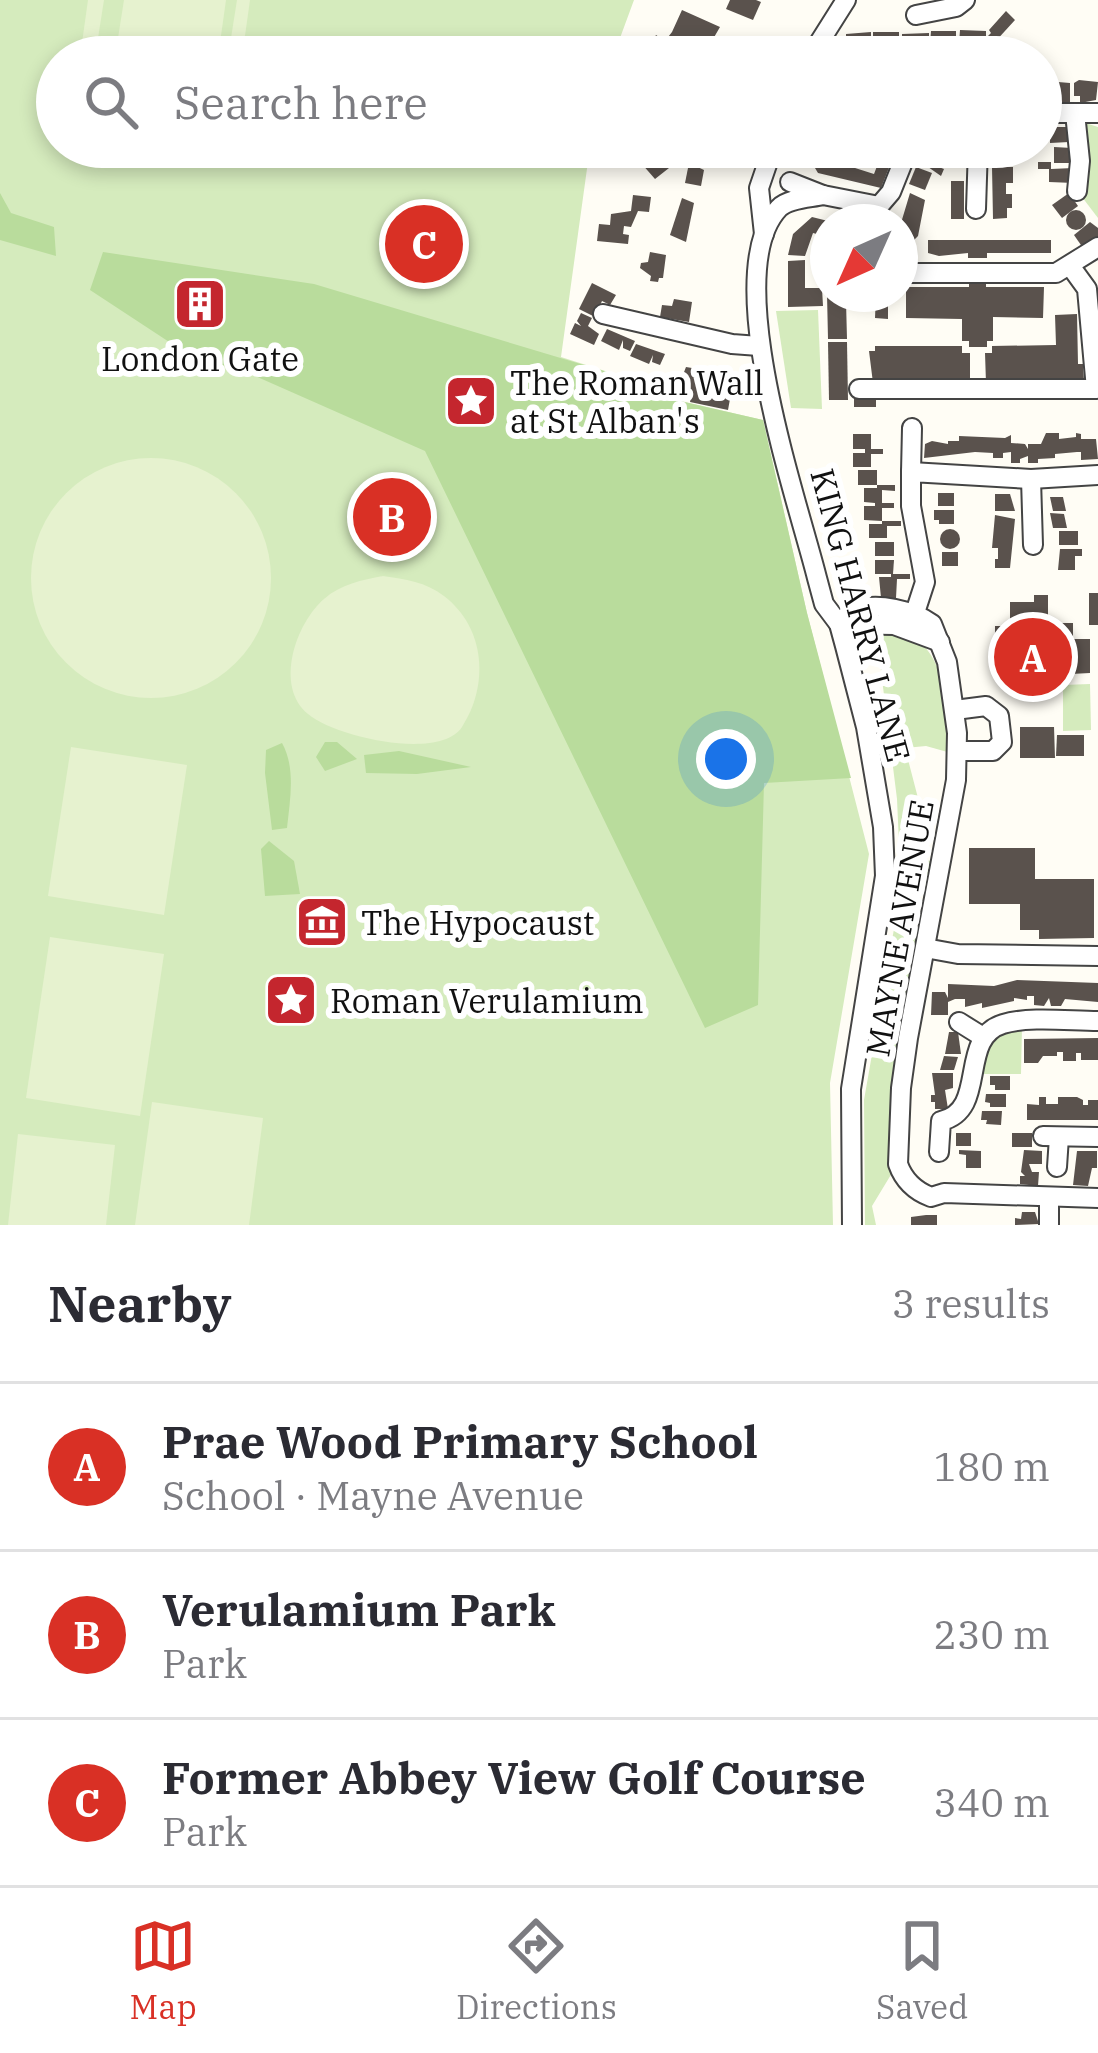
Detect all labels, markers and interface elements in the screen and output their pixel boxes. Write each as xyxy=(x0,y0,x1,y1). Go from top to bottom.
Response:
search box xyxy=(36,36,1062,168)
icon: search xyxy=(78,69,144,135)
text: Search here xyxy=(174,73,428,131)
pin: C xyxy=(385,199,463,289)
north arrow xyxy=(810,204,918,312)
building icon: London Gate xyxy=(172,276,228,332)
place label: London Gate xyxy=(101,337,299,380)
place label: The Roman Wall at St Alban's xyxy=(510,361,764,442)
place icon: The Roman Wall at St Alban's xyxy=(443,373,499,429)
street label: KING HARRY LANE xyxy=(801,464,921,766)
pin: B xyxy=(353,472,431,562)
pin: A xyxy=(994,612,1072,702)
your location xyxy=(696,729,756,789)
street label: MAYNE AVENUE xyxy=(855,796,943,1060)
museum icon: The Hypocaust xyxy=(294,894,350,950)
place label: The Hypocaust xyxy=(361,901,594,944)
place icon: Roman Verulamium xyxy=(263,972,319,1028)
place label: Roman Verulamium xyxy=(330,979,644,1022)
text: Nearby xyxy=(48,1270,232,1336)
text: 3 results xyxy=(892,1278,1050,1329)
text: Prae Wood Primary School xyxy=(162,1412,758,1470)
text: A xyxy=(73,1441,101,1492)
text: 180 m xyxy=(934,1441,1050,1492)
text: School · Mayne Avenue xyxy=(162,1470,584,1521)
text: Verulamium Park xyxy=(162,1580,556,1638)
text: B xyxy=(73,1609,101,1660)
text: 230 m xyxy=(934,1609,1050,1660)
text: Park xyxy=(162,1638,247,1689)
text: Former Abbey View Golf Course xyxy=(162,1748,866,1806)
text: C xyxy=(74,1777,100,1828)
text: 340 m xyxy=(934,1777,1050,1828)
text: Park xyxy=(162,1806,247,1857)
tab: Map xyxy=(130,1913,197,2028)
tab: Directions xyxy=(456,1913,617,2028)
tab: Saved xyxy=(876,1913,968,2028)

